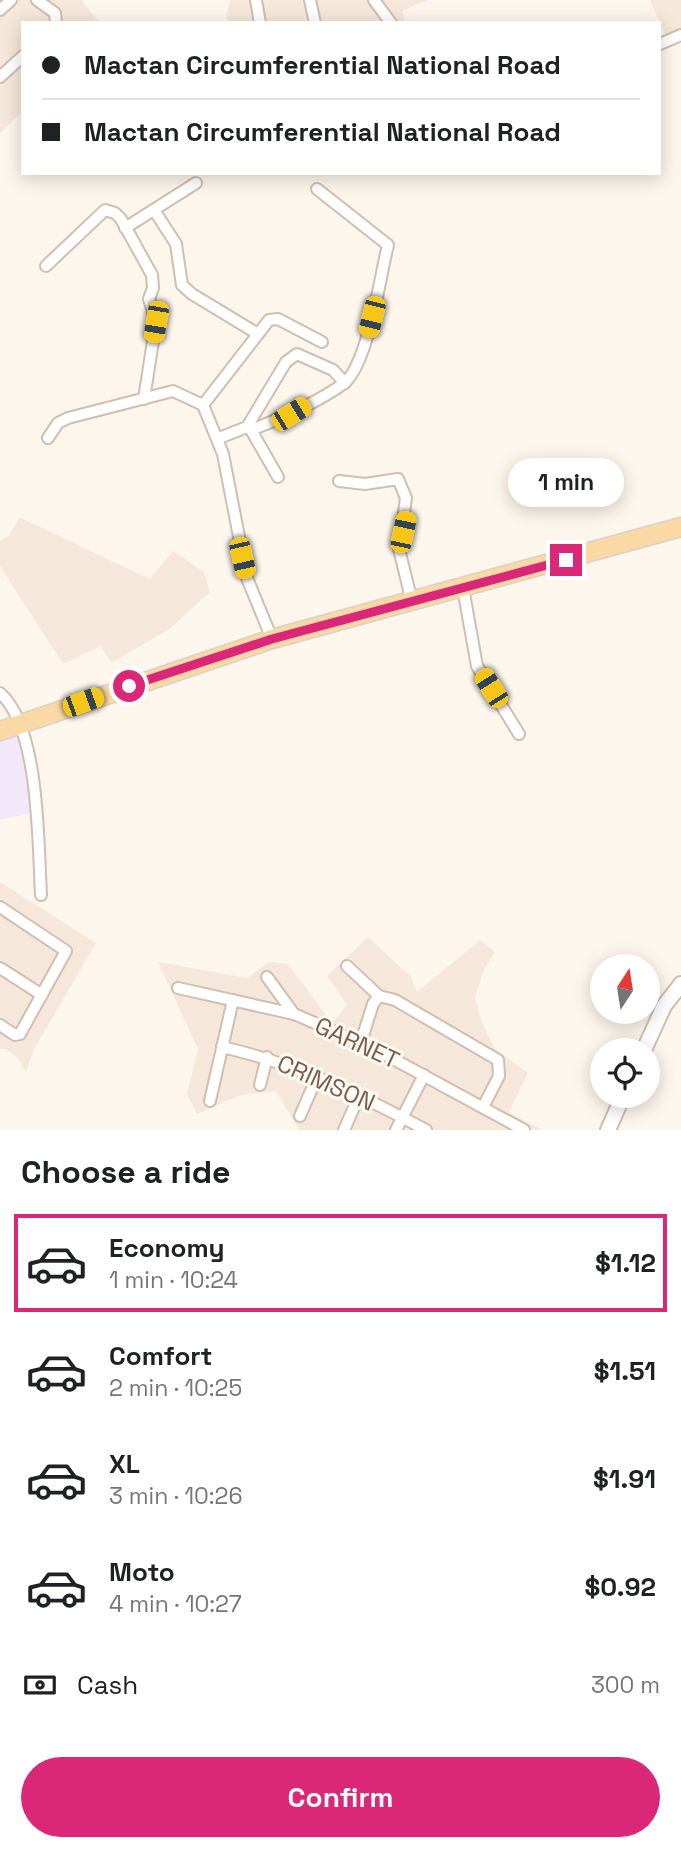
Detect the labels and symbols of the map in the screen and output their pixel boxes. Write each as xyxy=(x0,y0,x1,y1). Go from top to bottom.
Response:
car xyxy=(357,294,388,340)
car xyxy=(143,299,170,345)
car xyxy=(268,394,315,434)
callout: 1 min xyxy=(508,458,624,508)
car xyxy=(389,509,418,555)
car xyxy=(228,535,257,581)
route end xyxy=(550,544,582,576)
car xyxy=(471,665,512,711)
route start xyxy=(113,670,145,702)
car xyxy=(60,685,107,719)
north arrow xyxy=(590,954,660,1024)
street label: GARNET xyxy=(310,1010,404,1076)
street label: CRIMSON xyxy=(272,1047,380,1118)

